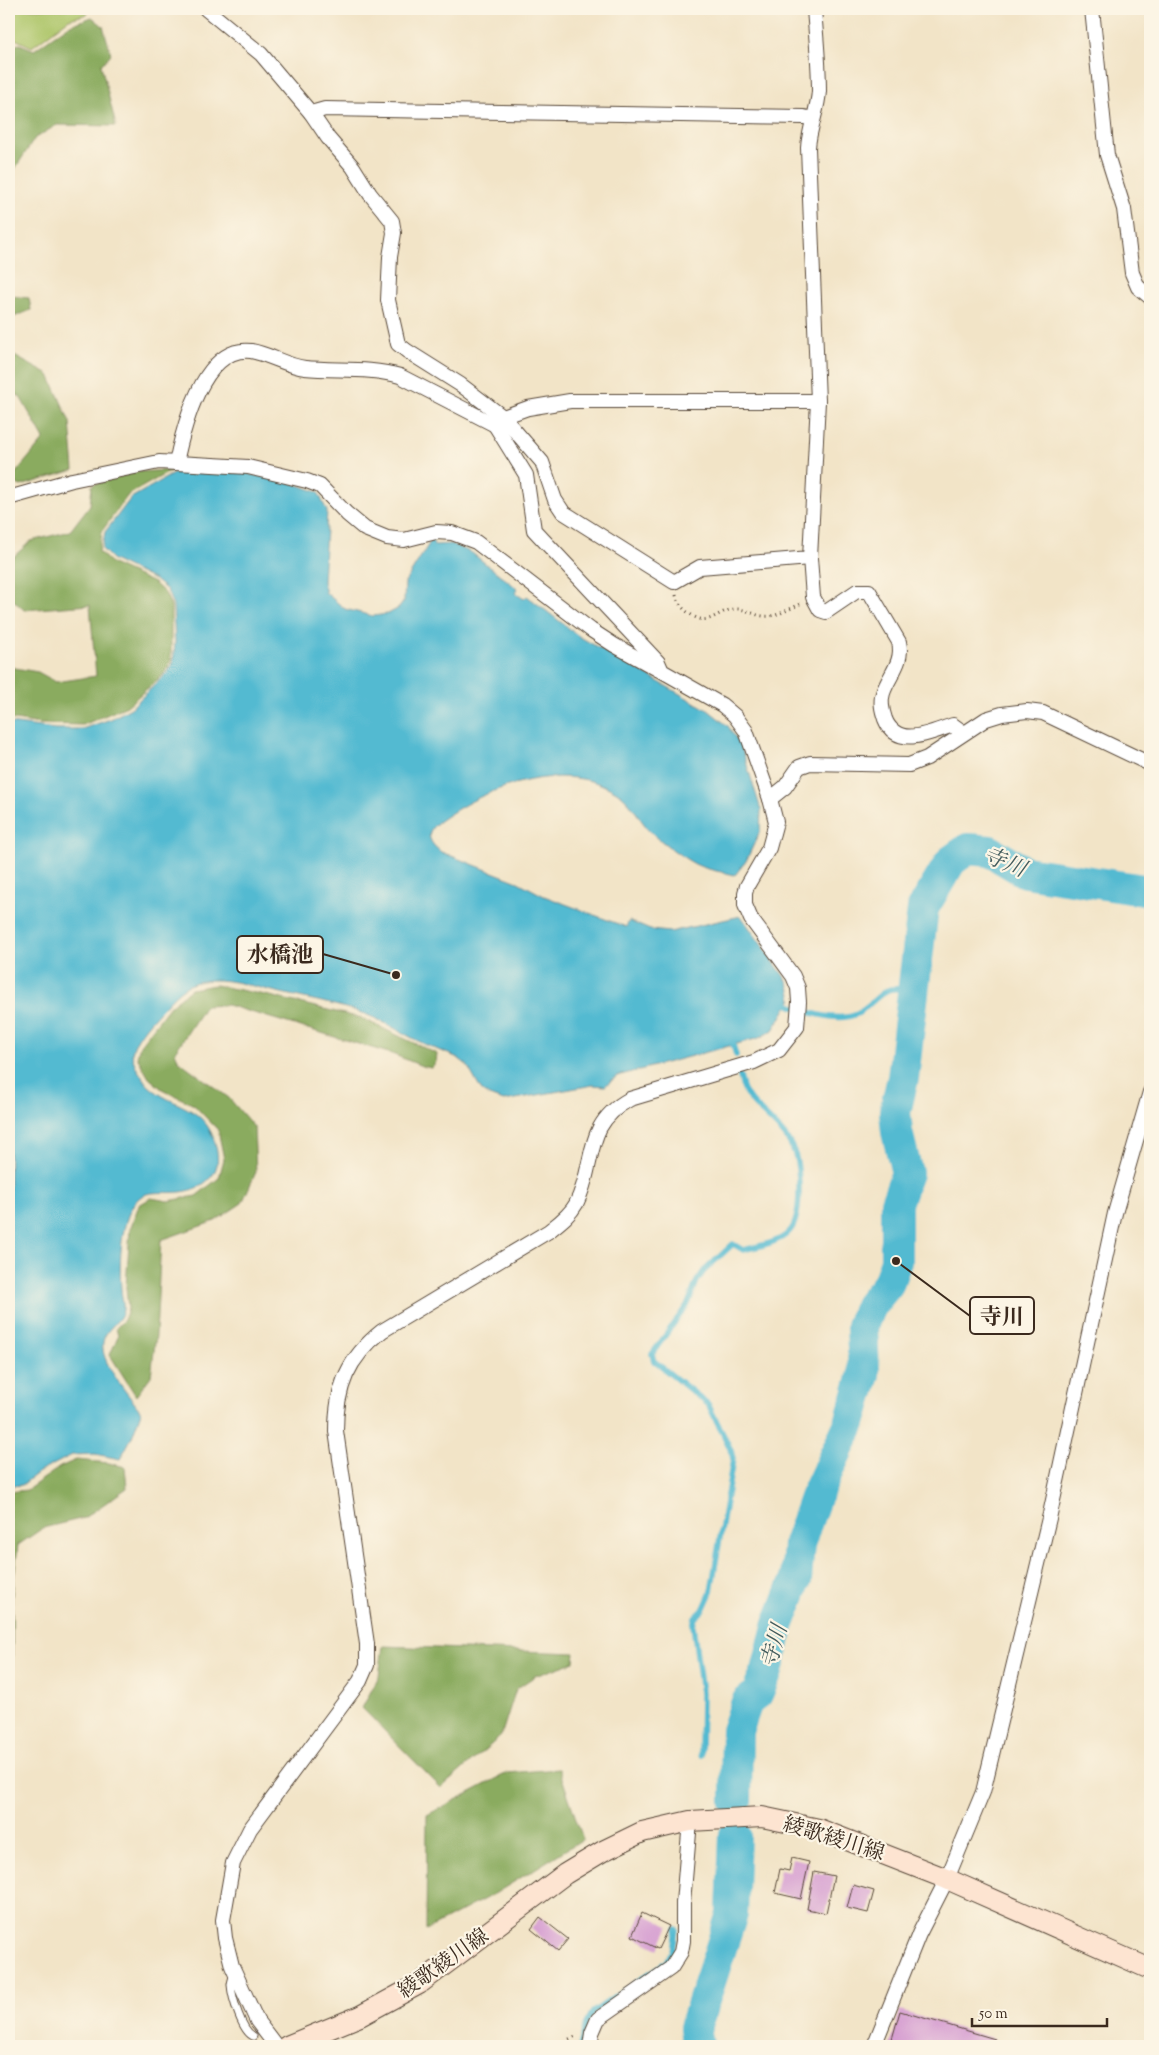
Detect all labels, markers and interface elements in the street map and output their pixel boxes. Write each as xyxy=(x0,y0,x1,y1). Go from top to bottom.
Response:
water label: 寺川 xyxy=(977,841,1032,888)
callout: 水橋池 xyxy=(237,936,323,973)
text: 水橋池 xyxy=(247,941,313,973)
callout: 寺川 xyxy=(970,1297,1034,1334)
text: 寺川 xyxy=(980,1303,1024,1335)
water label: 寺川 xyxy=(754,1619,798,1672)
street label: 綾歌綾川線 xyxy=(779,1810,888,1870)
street label: 綾歌綾川線 xyxy=(393,1922,496,2007)
scale bar xyxy=(972,1995,1106,2027)
text: 50 m xyxy=(978,2004,1008,2025)

